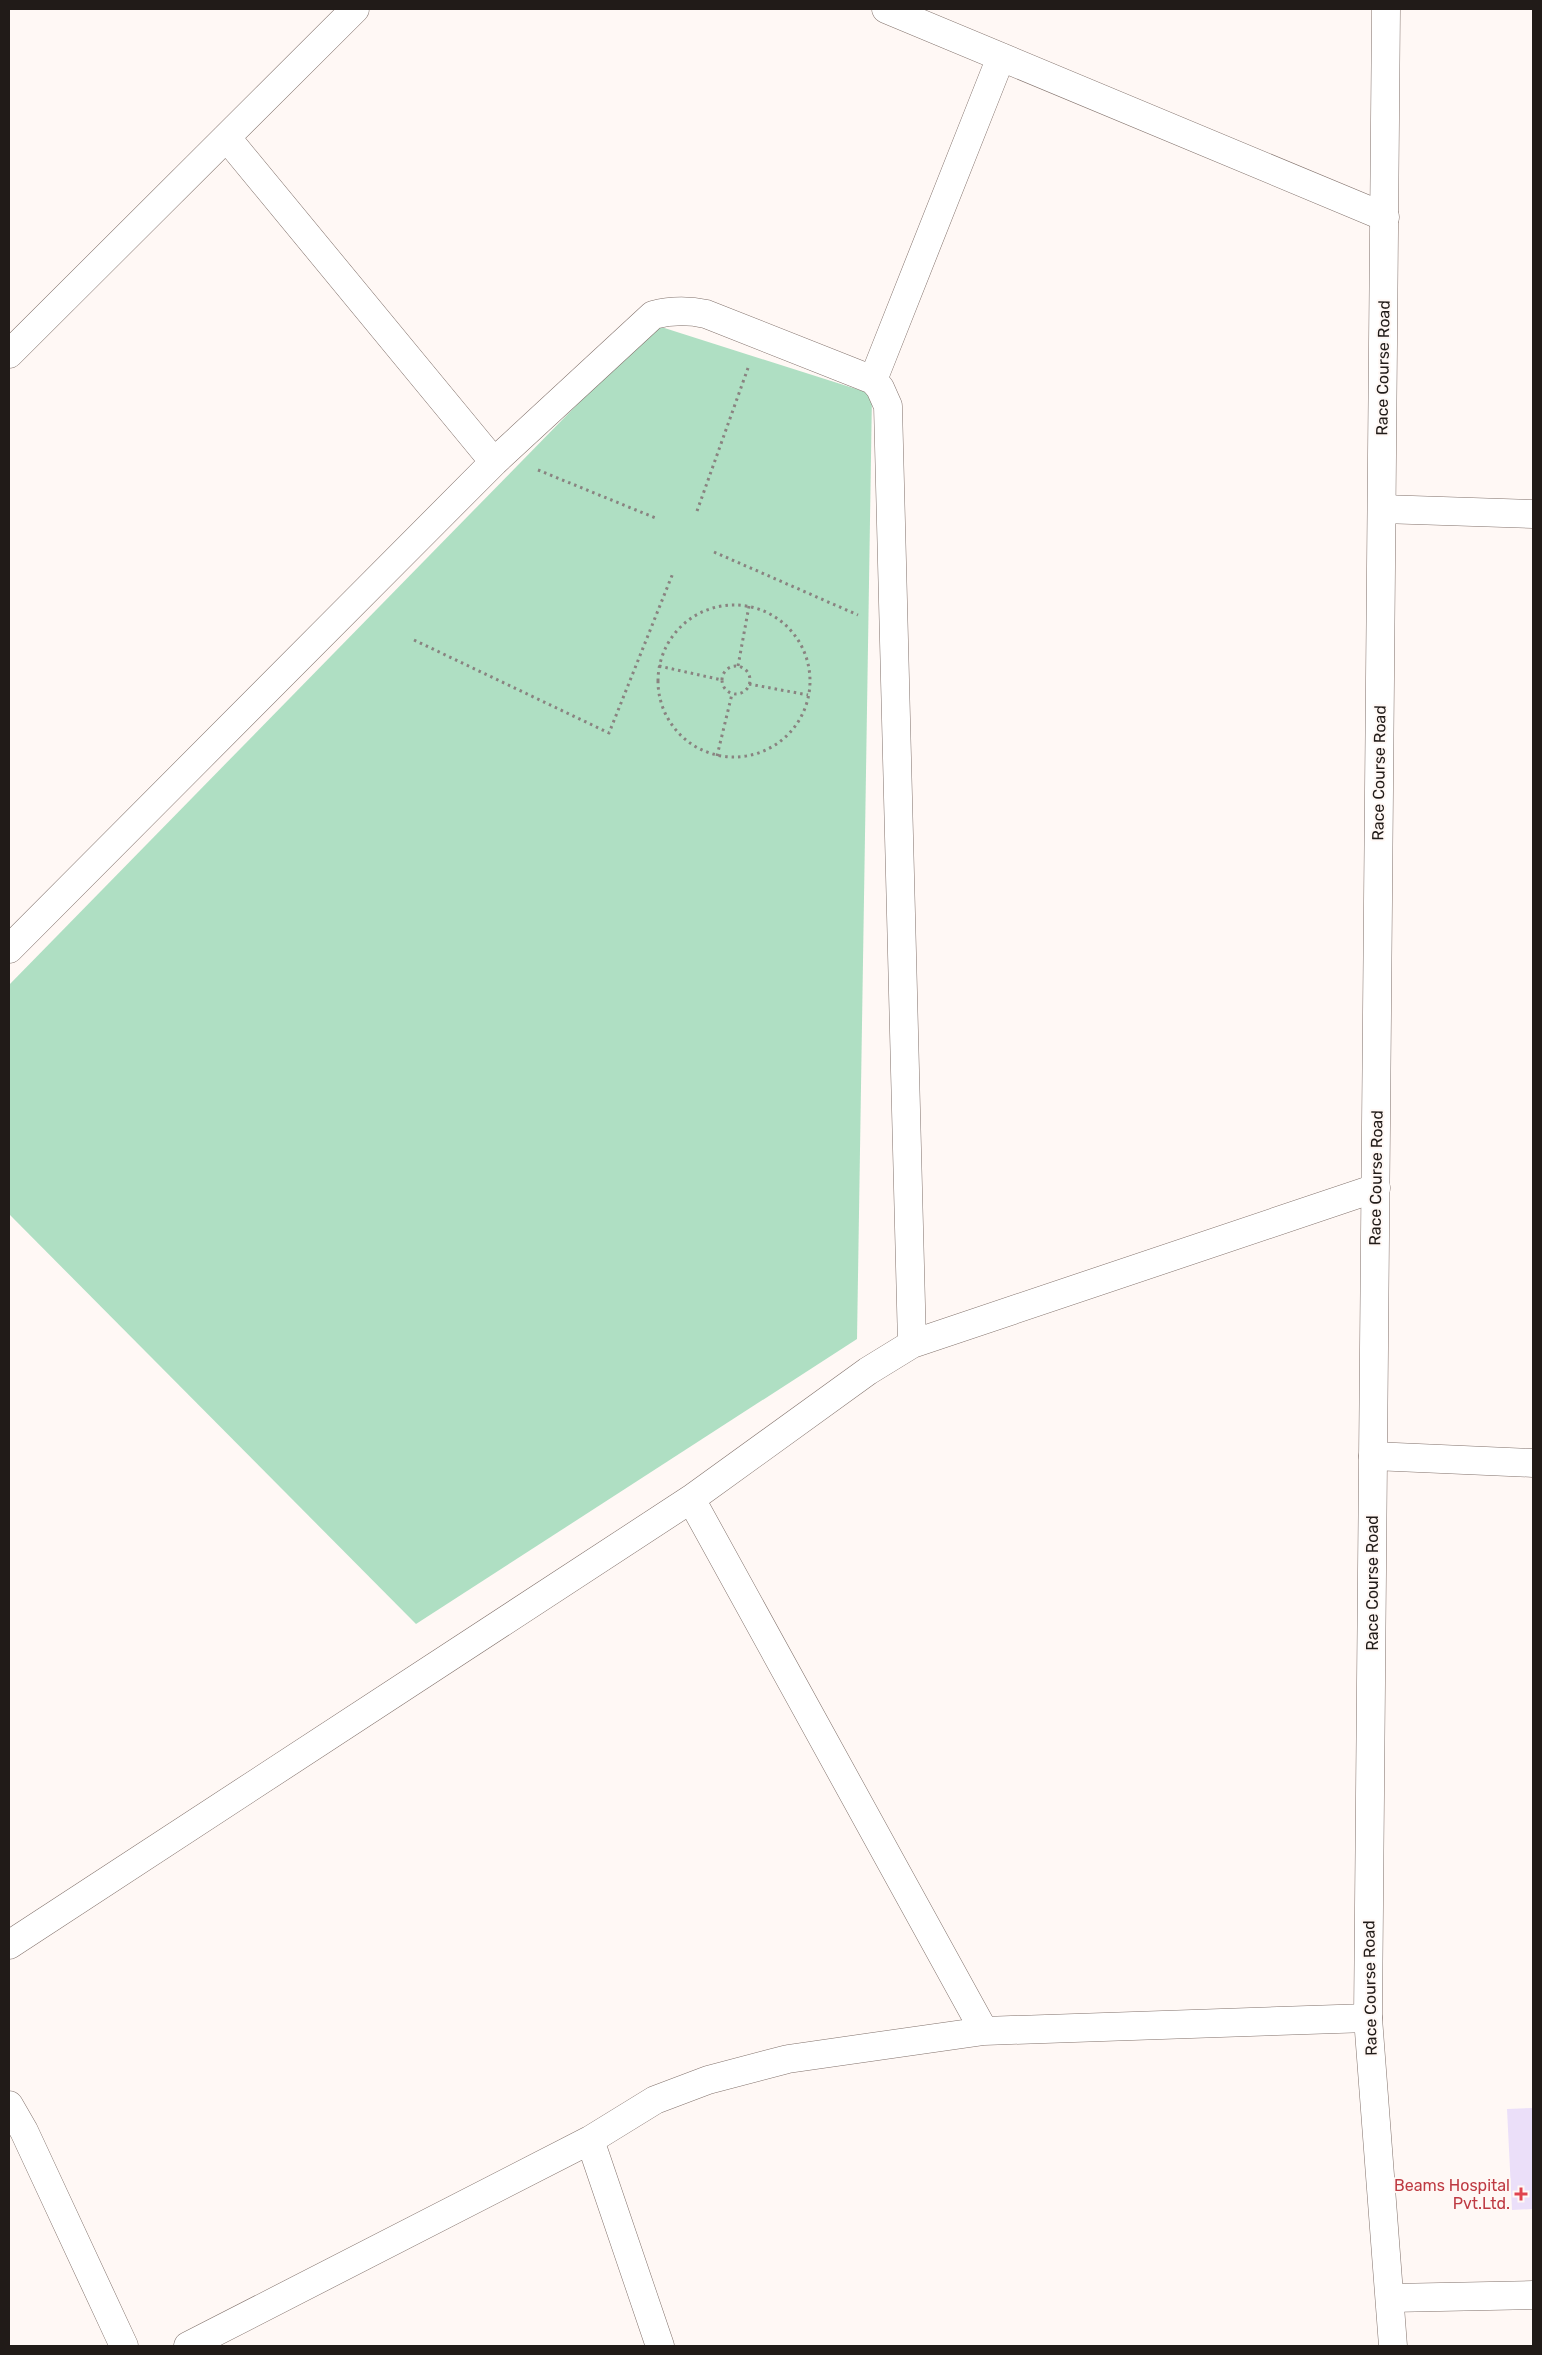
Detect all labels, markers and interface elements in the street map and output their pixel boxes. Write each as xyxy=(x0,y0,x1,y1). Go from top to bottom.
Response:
street label: Race Course Road xyxy=(1372,300,1394,436)
street label: Race Course Road xyxy=(1368,705,1390,841)
street label: Race Course Road xyxy=(1365,1110,1387,1246)
street label: Race Course Road xyxy=(1363,1515,1382,1651)
street label: Race Course Road xyxy=(1359,1920,1381,2056)
place label: Beams Hospital Pvt.Ltd. xyxy=(1394,2176,1510,2213)
marker: Beams Hospital Pvt.Ltd. xyxy=(1514,2187,1528,2201)

